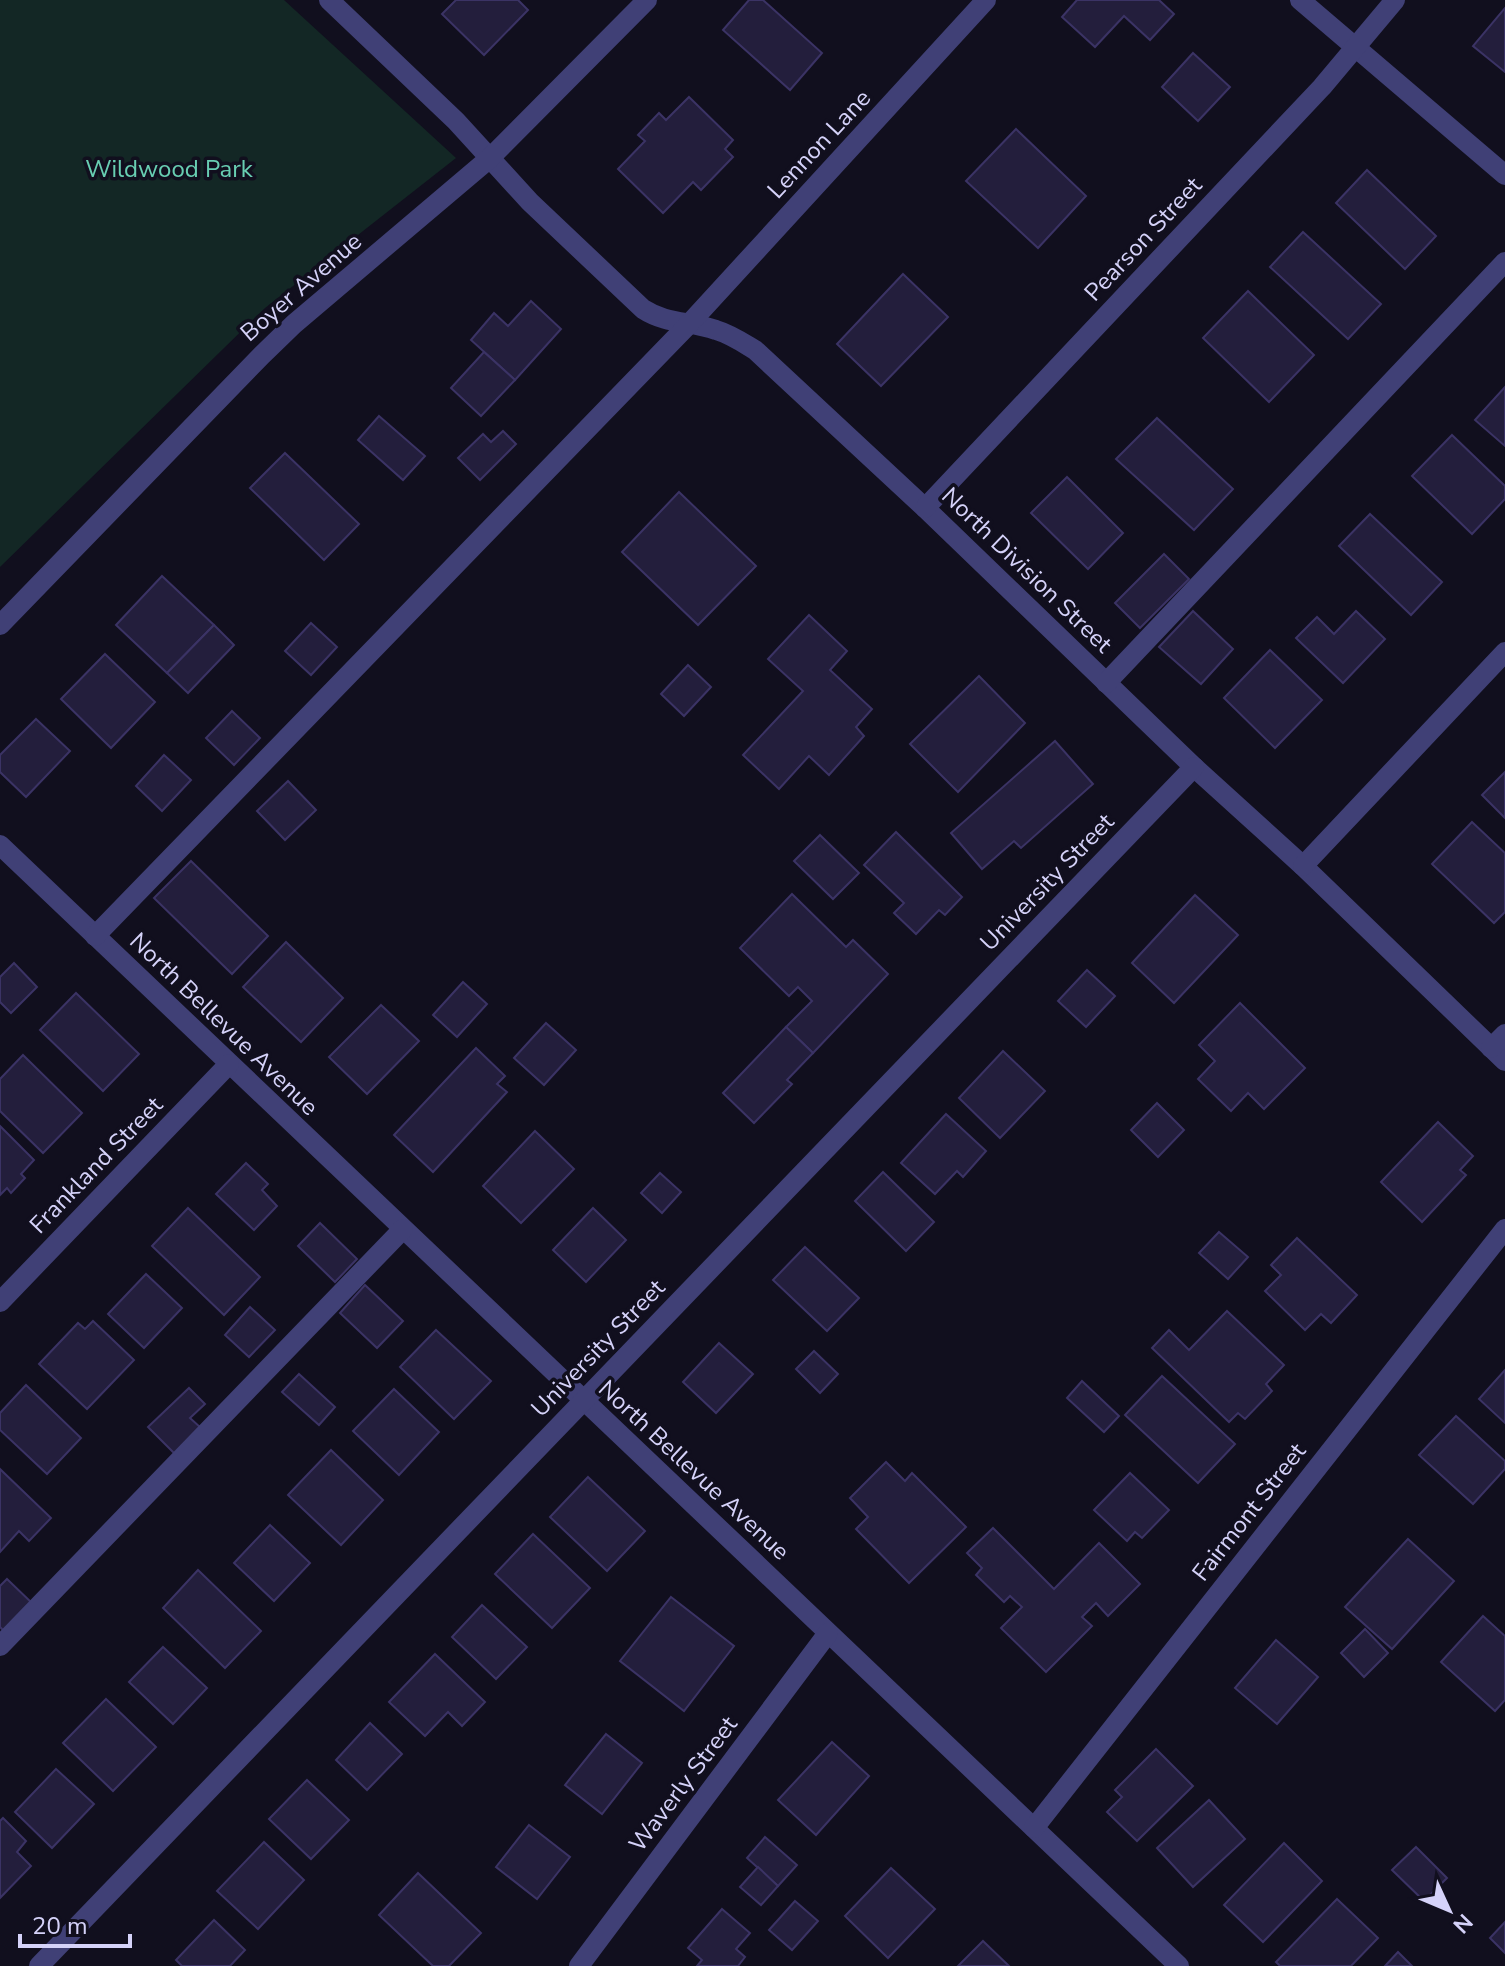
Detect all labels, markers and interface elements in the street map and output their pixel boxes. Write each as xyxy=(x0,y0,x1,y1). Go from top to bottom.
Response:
street label: Lennon Lane xyxy=(760,83,878,205)
park label: Wildwood Park xyxy=(85,153,254,185)
street label: Pearson Street xyxy=(1077,170,1209,308)
street label: Boyer Avenue xyxy=(234,225,368,349)
street label: North Division Street xyxy=(935,480,1120,660)
street label: University Street xyxy=(973,806,1121,958)
street label: North Bellevue Avenue xyxy=(123,925,325,1123)
street label: Frankland Street xyxy=(22,1089,170,1240)
street label: University Street xyxy=(524,1272,672,1424)
street label: North Bellevue Avenue xyxy=(591,1373,797,1567)
street label: Fairmont Street xyxy=(1185,1436,1313,1588)
street label: Waverly Street xyxy=(621,1709,745,1858)
north arrow xyxy=(1409,1870,1489,1950)
scale bar xyxy=(20,1898,130,1948)
text: N xyxy=(1446,1907,1479,1940)
text: 20 m xyxy=(32,1910,88,1942)

